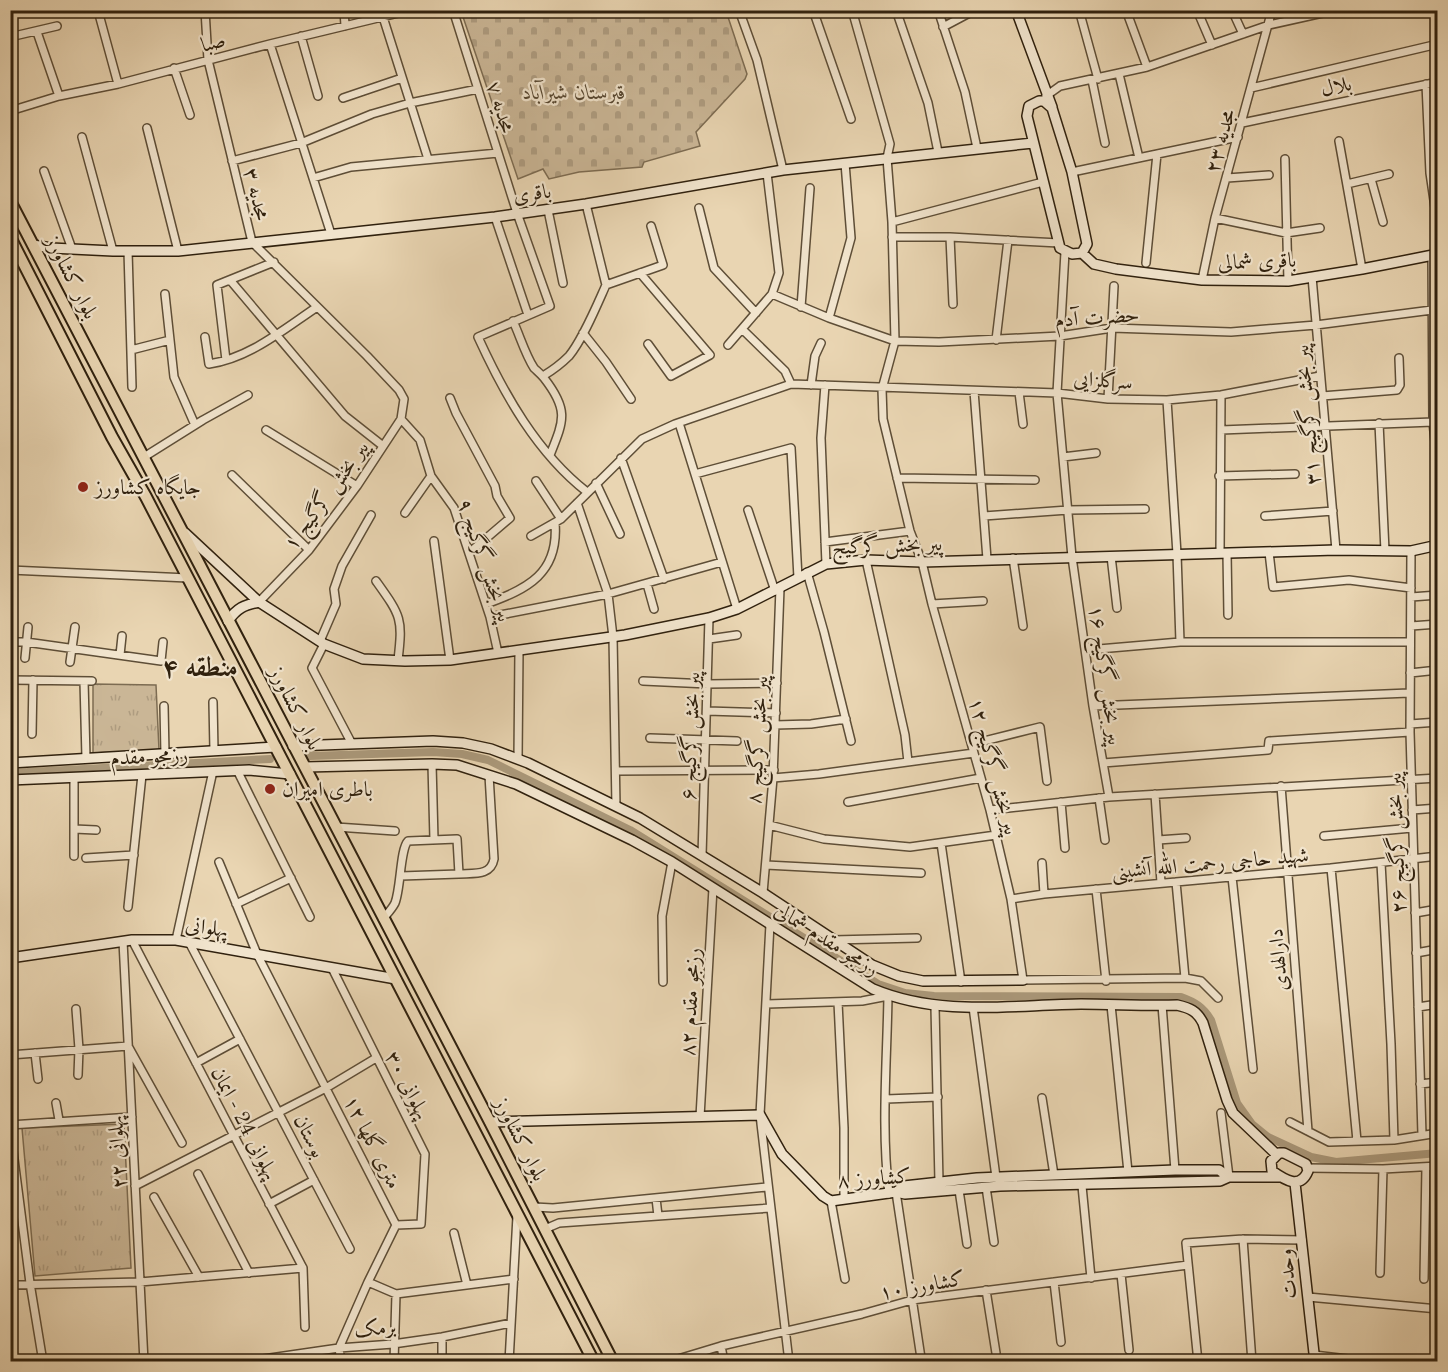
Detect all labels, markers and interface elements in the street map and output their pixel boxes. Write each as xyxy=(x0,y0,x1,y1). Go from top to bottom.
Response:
street label: صبا xyxy=(199,30,228,58)
street label: بلال xyxy=(1319,74,1354,102)
street label: مجدیه ۷ xyxy=(481,79,517,136)
park label: قبرستان شیرآباد xyxy=(522,79,626,105)
street label: مجدیه ۲۳ xyxy=(1203,107,1241,176)
street label: مجدیه ۳ xyxy=(238,166,272,223)
street label: باقری xyxy=(512,181,553,209)
street label: بلوار کشاورز xyxy=(39,231,101,323)
street label: باقری شمالی xyxy=(1217,251,1297,275)
street label: حضرت آدم xyxy=(1054,301,1141,338)
street label: پیر بخش گرگیج ۳۱ xyxy=(1287,342,1332,486)
street label: سرگلزایی xyxy=(1072,365,1133,396)
street label: پیر بخش گرگیج ۱ xyxy=(277,434,380,558)
place label: جایگاه کشاورز xyxy=(93,474,201,500)
marker: جایگاه کشاورز xyxy=(76,480,90,494)
street label: پیر بخش گرگیج ۹ xyxy=(446,495,520,628)
street label: پیر بخش گرگیج xyxy=(831,529,944,566)
street label: پیر بخش گرگیج ۱۶ xyxy=(1077,603,1130,748)
district label: منطقه ۴ xyxy=(162,655,238,682)
street label: بلوار کشاورز xyxy=(263,662,325,754)
street label: پیر بخش گرگیج ۶ xyxy=(674,670,711,801)
street label: پیر بخش گرگیج ۸ xyxy=(740,674,779,805)
street label: پیر بخش گرگیج ۱۲ xyxy=(957,694,1026,840)
street label: رزمجو مقدم xyxy=(110,745,189,776)
street label: پیر بخش گرگیج ۲۶ xyxy=(1380,771,1417,914)
place label: باطری امیران xyxy=(282,780,373,802)
marker: باطری امیران xyxy=(263,782,277,796)
street label: شهید حاجی رحمت الله آنشینی xyxy=(1110,837,1310,887)
street label: رزمجو مقدم شمالی xyxy=(767,900,882,986)
street label: پهلوانی xyxy=(183,915,230,944)
street label: دارالهدی xyxy=(1266,928,1293,992)
street label: رزمجو مقدم ۸۲ xyxy=(678,947,711,1057)
street label: پهلوانی ۳۰ xyxy=(379,1048,433,1124)
street label: پهلوانی 24 - ایمان xyxy=(204,1064,281,1184)
street label: ۱۲ متری گلها xyxy=(339,1091,408,1193)
street label: بلوار کشاورز xyxy=(488,1093,550,1185)
street label: بوستان xyxy=(288,1112,328,1162)
street label: پهلوانی ۲۲ xyxy=(106,1115,133,1189)
street label: کشاورز ۸ xyxy=(837,1166,912,1193)
street label: وحدت xyxy=(1275,1248,1302,1300)
street label: کشاورز ۱۰ xyxy=(878,1269,967,1304)
street label: برمک xyxy=(353,1315,397,1342)

